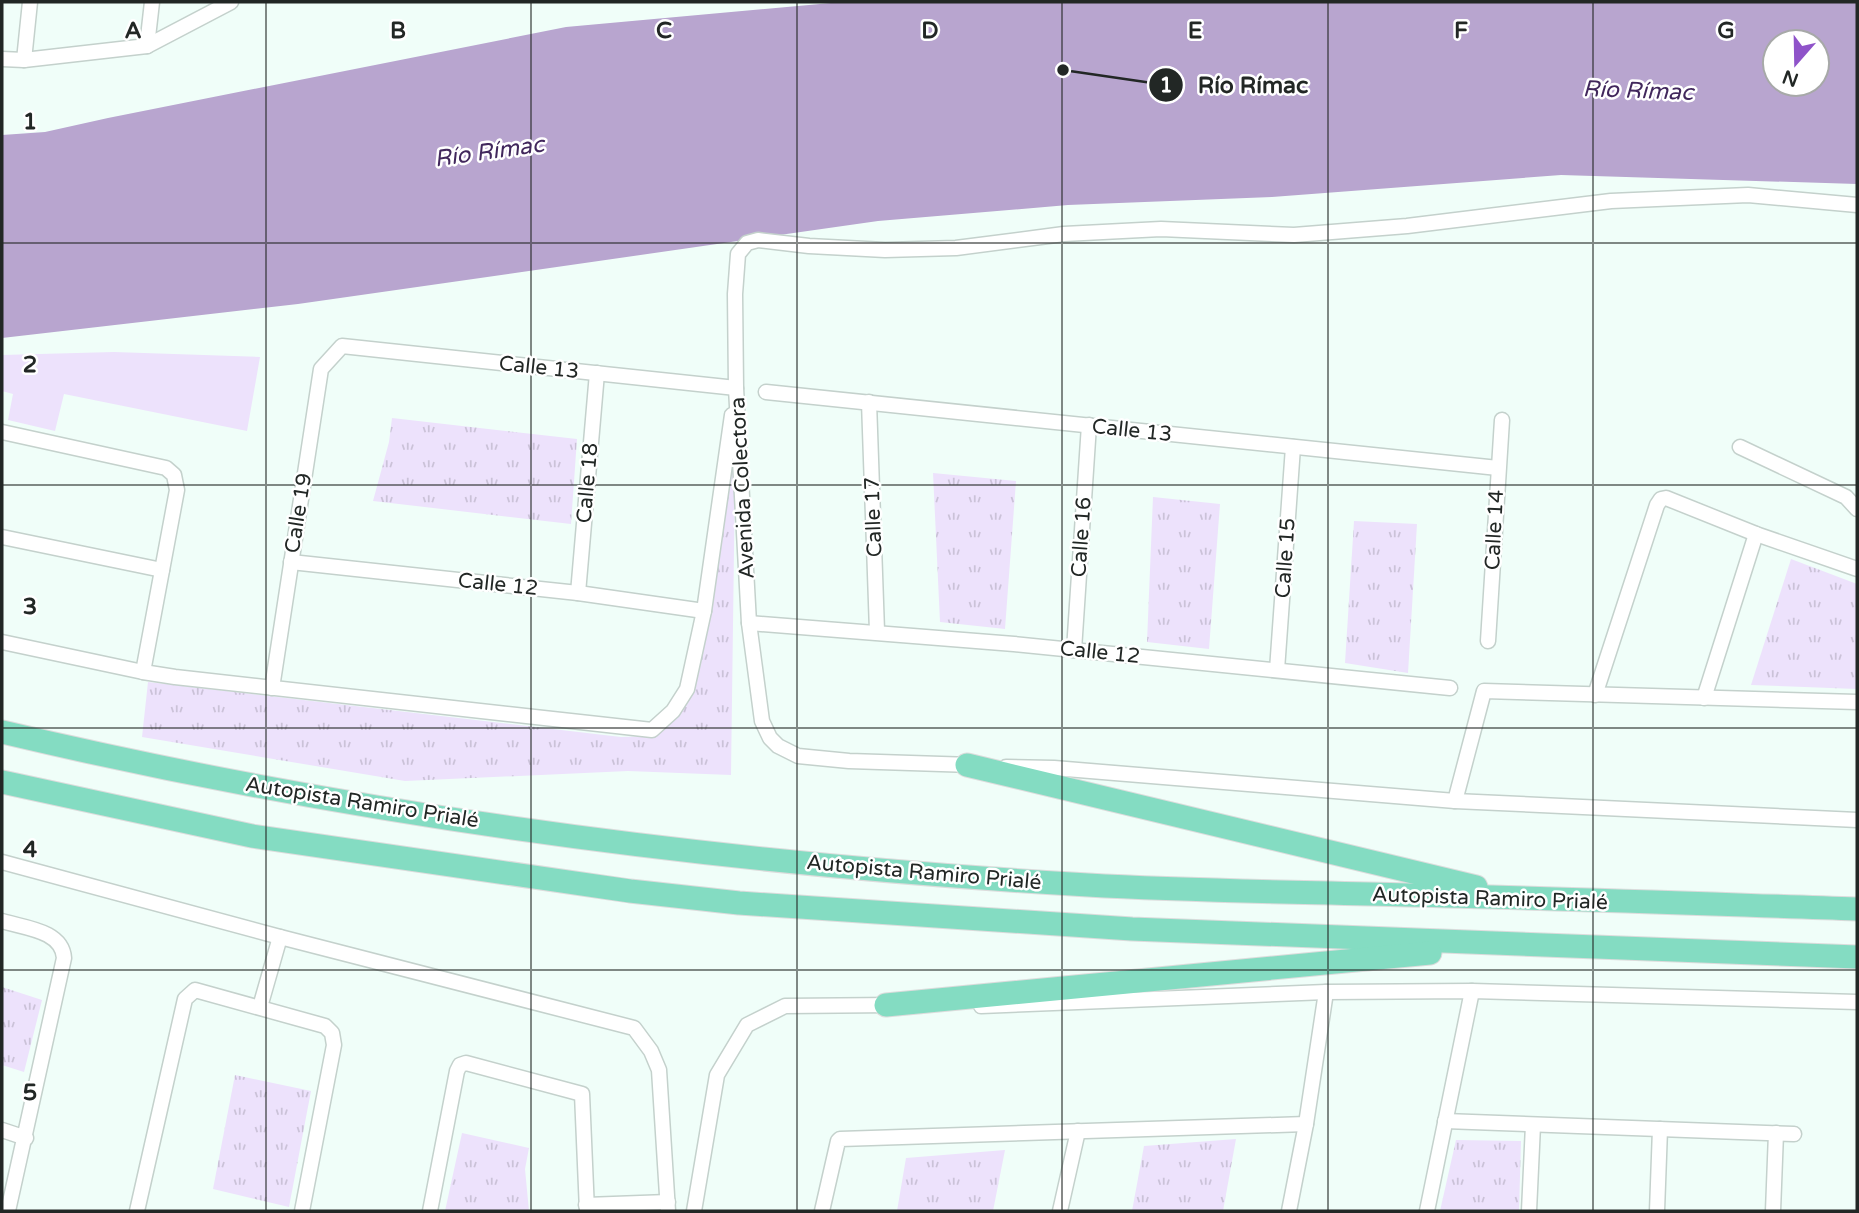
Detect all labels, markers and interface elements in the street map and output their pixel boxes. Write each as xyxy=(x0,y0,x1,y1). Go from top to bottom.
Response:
text: A xyxy=(124,17,142,45)
text: B xyxy=(390,17,406,45)
text: C xyxy=(656,17,672,45)
text: D xyxy=(921,17,939,45)
text: E xyxy=(1188,17,1202,45)
text: F xyxy=(1454,17,1468,45)
text: G xyxy=(1717,17,1735,45)
north arrow xyxy=(1761,28,1831,98)
callout: Río Rímac xyxy=(1148,63,1322,107)
text: N xyxy=(1780,65,1801,91)
text: Río Rímac xyxy=(1198,72,1308,100)
text: 1 xyxy=(1159,73,1173,98)
water label: Río Rímac xyxy=(1582,75,1696,107)
text: 1 xyxy=(23,108,37,136)
water label: Río Rímac xyxy=(432,130,548,174)
text: 2 xyxy=(23,351,37,379)
street label: Calle 13 xyxy=(498,351,580,384)
street label: Avenida Colectora xyxy=(725,396,760,580)
street label: Calle 13 xyxy=(1091,414,1173,447)
street label: Calle 18 xyxy=(572,442,603,524)
street label: Calle 19 xyxy=(280,471,317,555)
street label: Calle 17 xyxy=(860,476,887,558)
street label: Calle 14 xyxy=(1480,489,1509,571)
street label: Calle 16 xyxy=(1066,496,1097,578)
street label: Calle 15 xyxy=(1270,517,1301,599)
street label: Calle 12 xyxy=(457,568,539,601)
text: 3 xyxy=(23,593,37,621)
street label: Calle 12 xyxy=(1059,636,1141,669)
street label: Autopista Ramiro Prialé xyxy=(243,772,480,833)
text: 4 xyxy=(23,836,38,864)
street label: Autopista Ramiro Prialé xyxy=(805,850,1043,895)
street label: Autopista Ramiro Prialé xyxy=(1372,882,1608,915)
text: 5 xyxy=(23,1079,37,1107)

